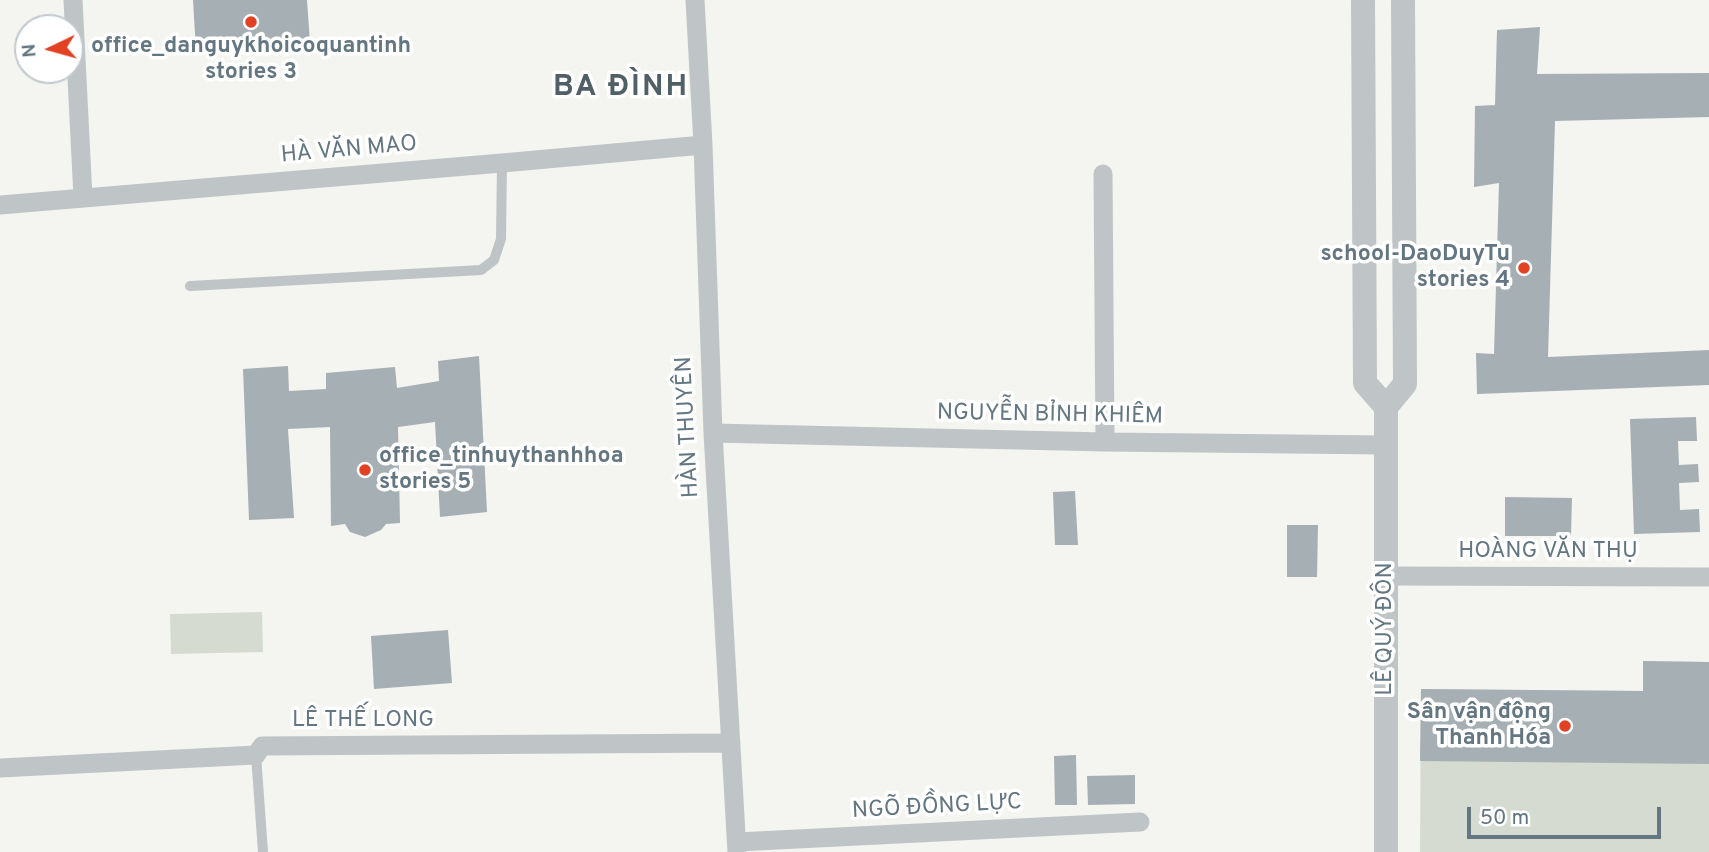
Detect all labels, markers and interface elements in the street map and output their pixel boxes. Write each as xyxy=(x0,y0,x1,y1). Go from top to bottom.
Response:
north arrow xyxy=(14,14,84,84)
marker: office_danguykhoicoquantinh stories 3 xyxy=(243,14,259,30)
place label: office_danguykhoicoquantinh stories 3 xyxy=(91,33,411,87)
text: N xyxy=(18,43,43,59)
district label: BA ĐÌNH xyxy=(554,71,688,107)
street label: HÀ VĂN MAO xyxy=(280,131,418,171)
place label: school-DaoDuyTu stories 4 xyxy=(1320,241,1510,295)
marker: school-DaoDuyTu stories 4 xyxy=(1516,260,1532,276)
street label: HÀN THUYÊN xyxy=(672,355,706,499)
street label: NGUYỄN BỈNH KHIÊM xyxy=(937,400,1163,432)
place label: office_tinhuythanhhoa stories 5 xyxy=(379,443,623,497)
marker: office_tinhuythanhhoa stories 5 xyxy=(357,462,373,478)
street label: HOÀNG VĂN THỤ xyxy=(1458,538,1638,566)
street label: LÊ QUÝ ĐÔN xyxy=(1372,562,1400,696)
place label: Sân vận động Thanh Hóa xyxy=(1407,699,1551,753)
street label: LÊ THẾ LONG xyxy=(292,707,434,735)
marker: Sân vận động Thanh Hóa xyxy=(1557,718,1573,734)
street label: NGÕ ĐỒNG LỰC xyxy=(851,790,1023,826)
scale bar xyxy=(1471,792,1665,836)
text: 50 m xyxy=(1480,805,1529,832)

